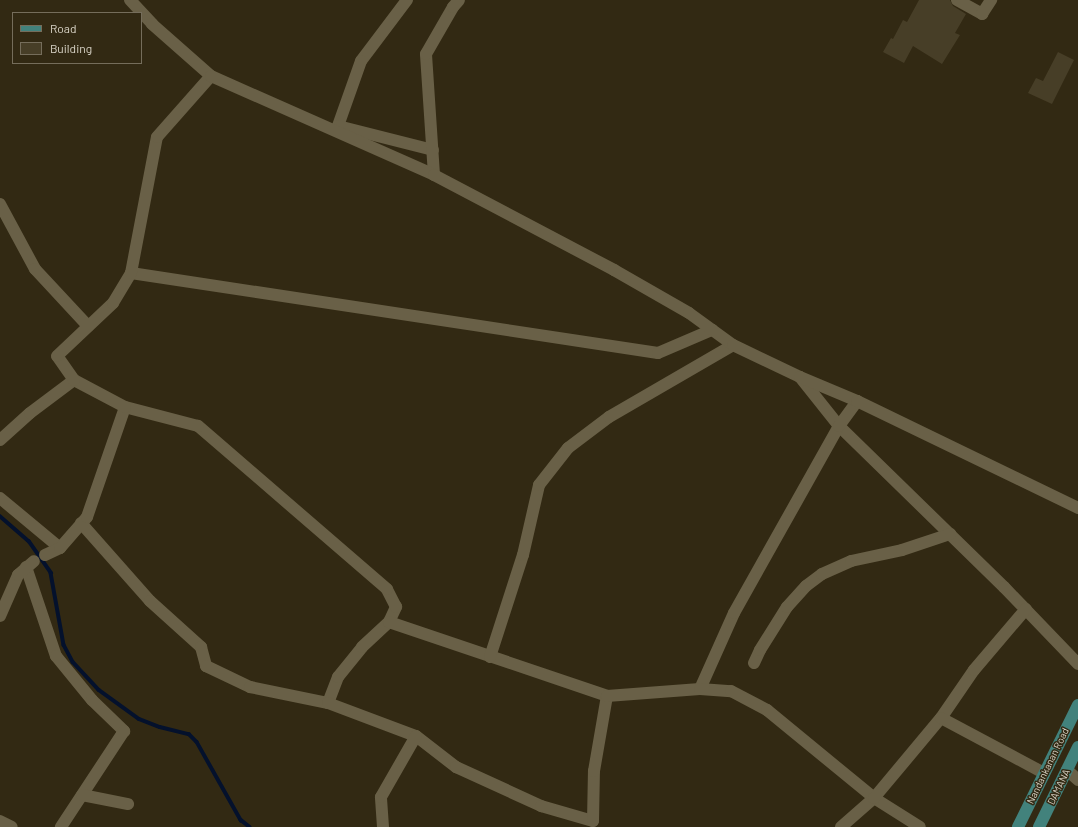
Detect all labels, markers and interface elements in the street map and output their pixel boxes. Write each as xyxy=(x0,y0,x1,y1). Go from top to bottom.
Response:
legend xyxy=(12,12,142,64)
text: Road xyxy=(50,21,77,35)
text: Building xyxy=(50,41,92,55)
street label: Nandankanan Road xyxy=(1024,726,1072,806)
street label: DAMANA xyxy=(1045,767,1073,807)

